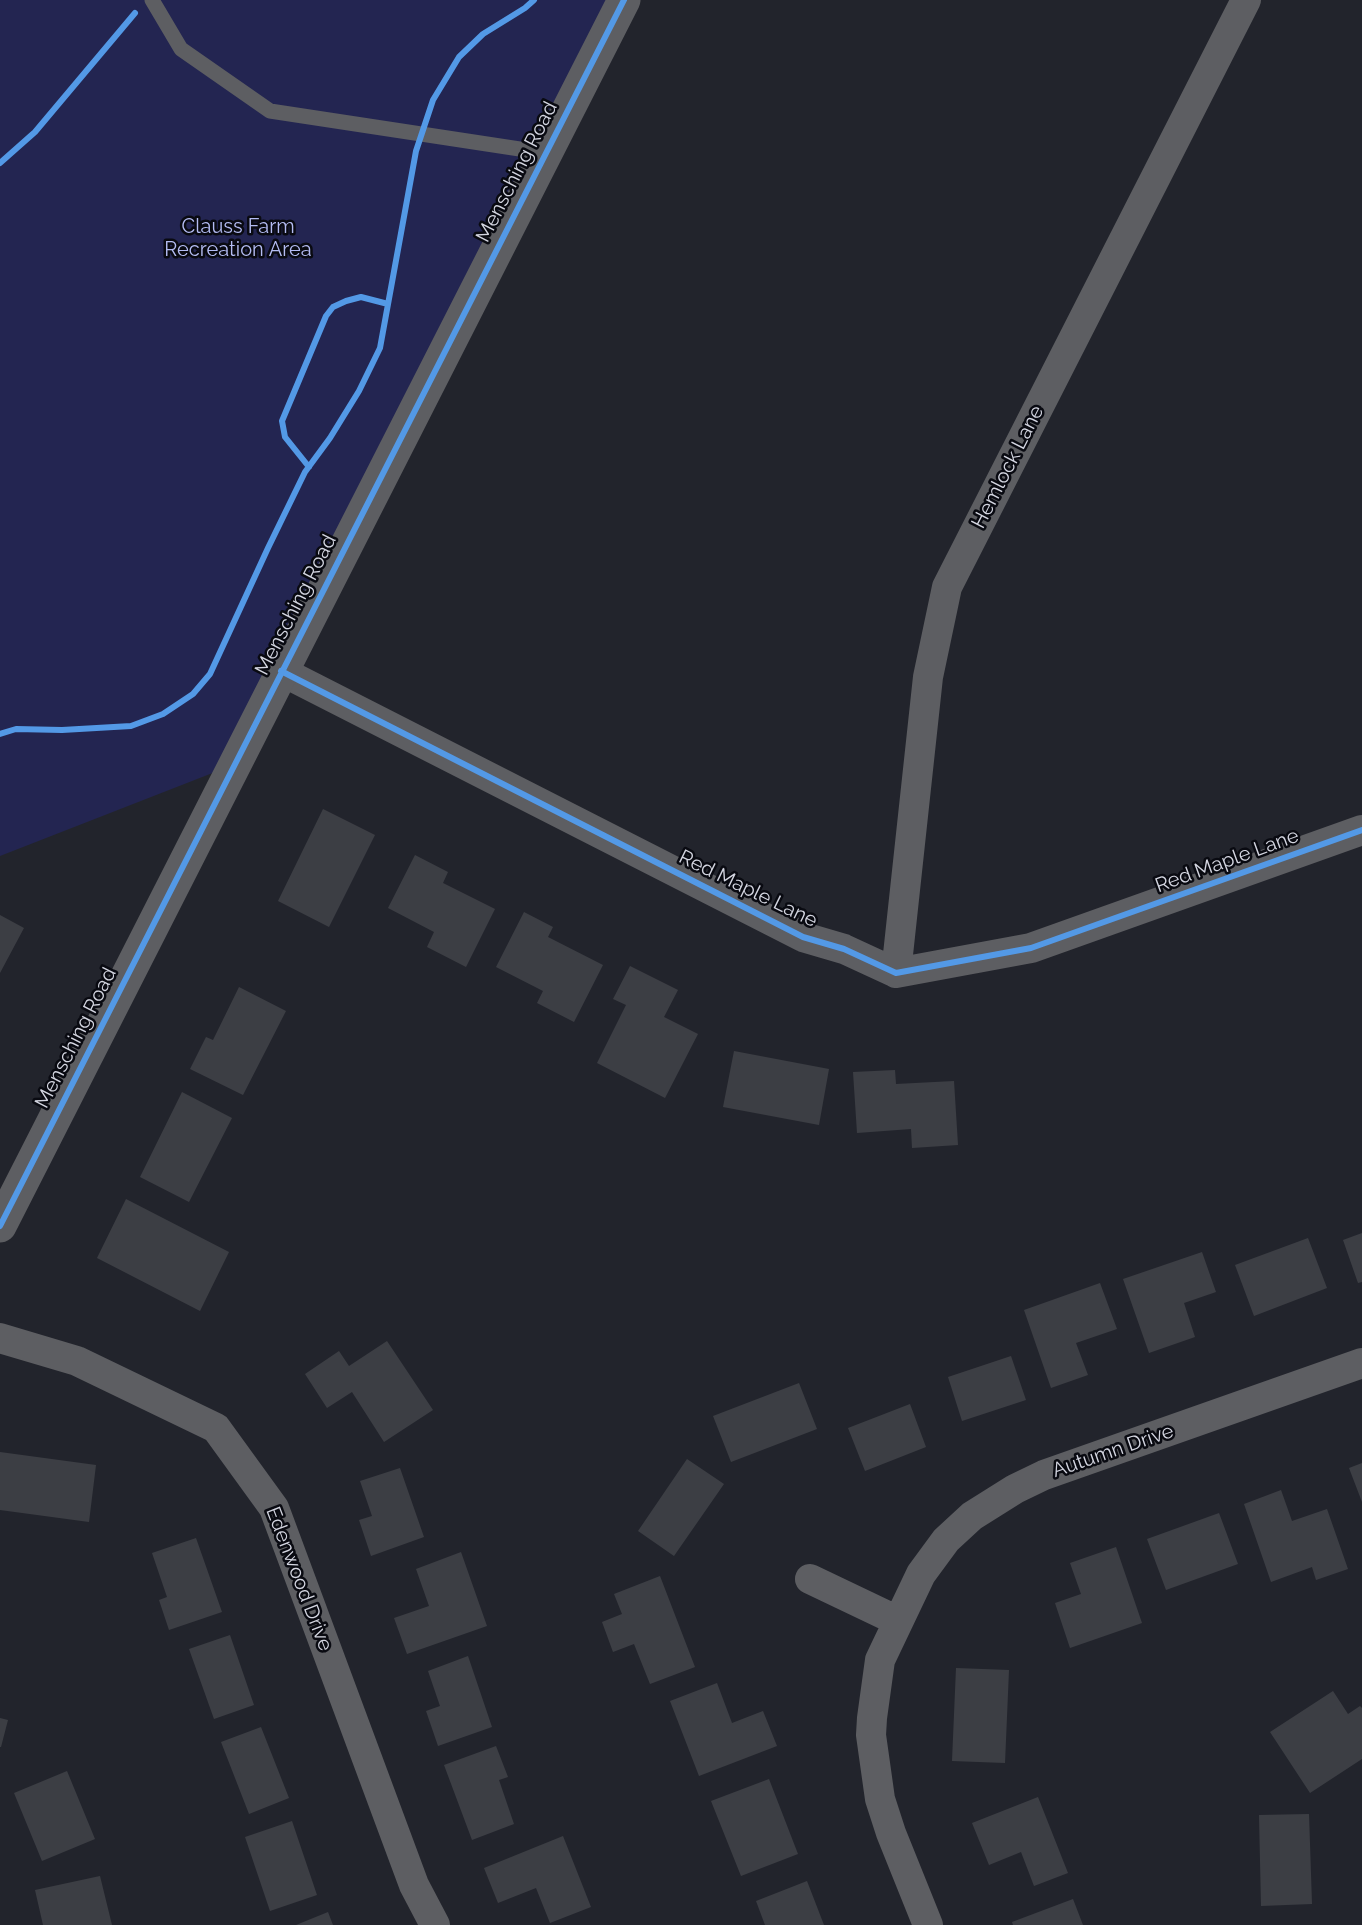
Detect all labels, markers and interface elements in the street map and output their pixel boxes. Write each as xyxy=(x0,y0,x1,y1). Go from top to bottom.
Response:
street label: Mensching Road xyxy=(471,98,563,246)
park label: Clauss Farm Recreation Area xyxy=(164,215,312,262)
street label: Hemlock Lane xyxy=(967,402,1049,532)
street label: Mensching Road xyxy=(250,531,342,679)
street label: Red Maple Lane xyxy=(1152,824,1302,898)
street label: Red Maple Lane xyxy=(675,845,821,933)
street label: Mensching Road xyxy=(30,964,122,1112)
street label: Autumn Drive xyxy=(1049,1419,1177,1483)
street label: Edenwood Drive xyxy=(260,1504,338,1654)

